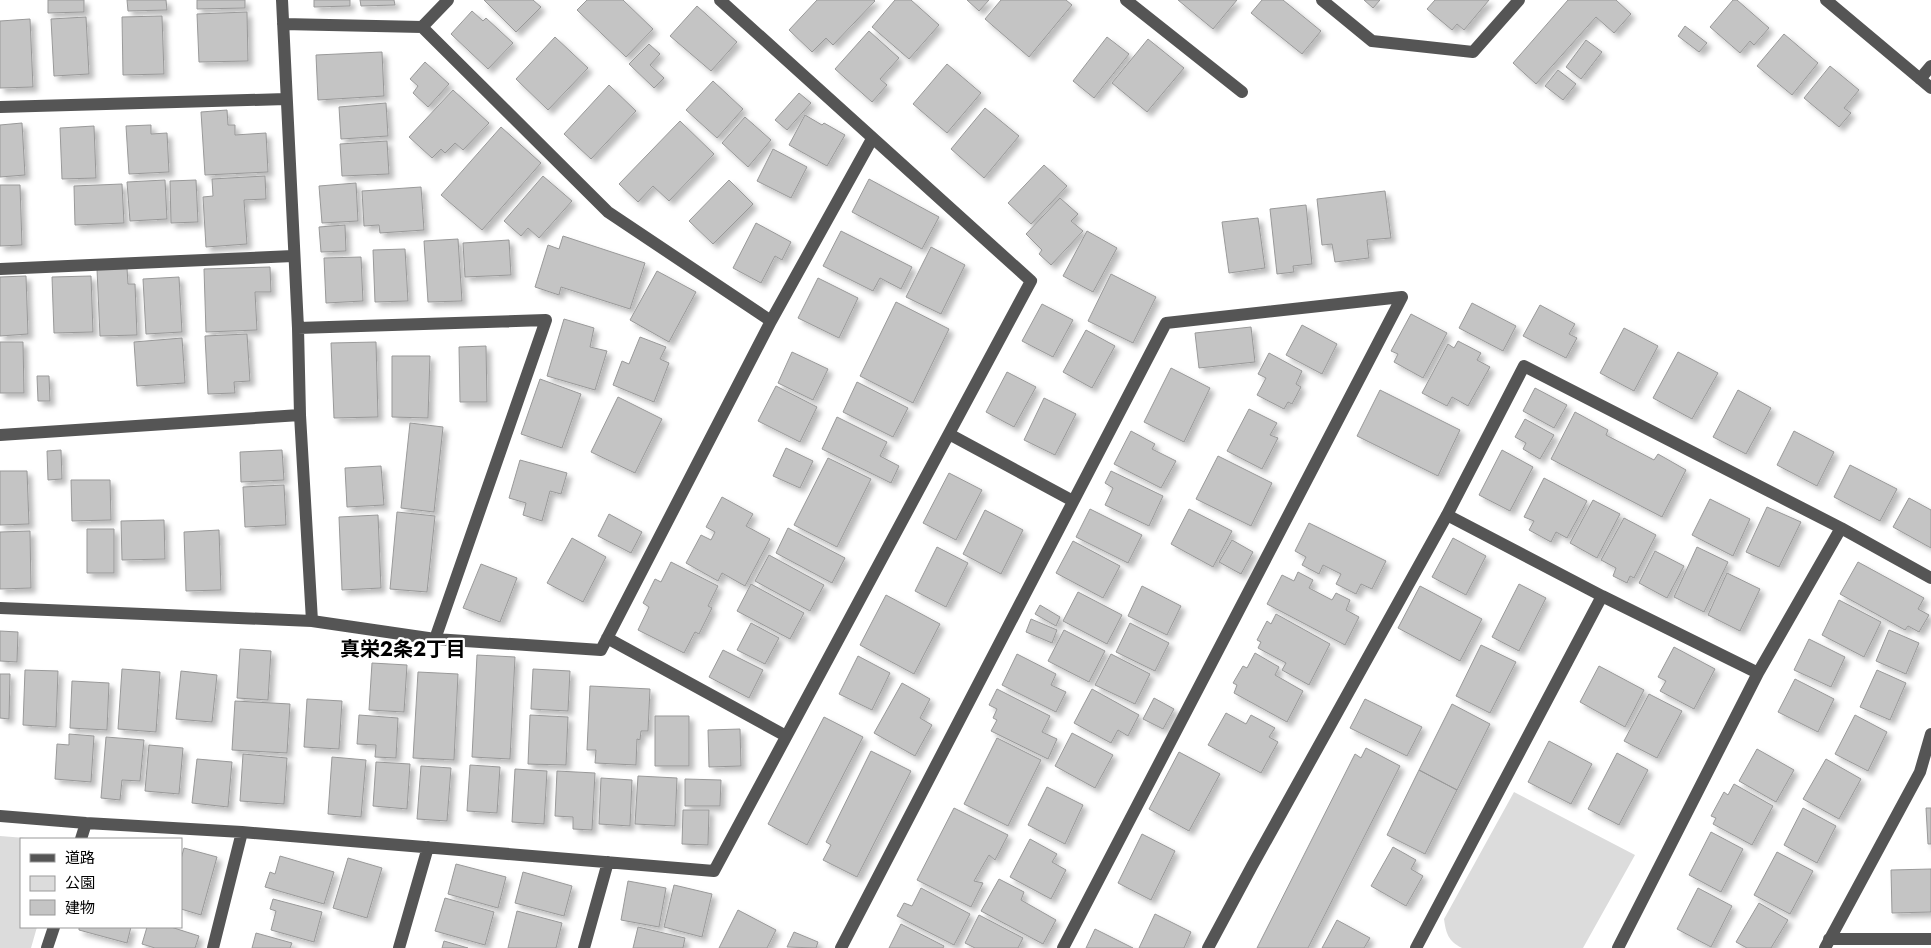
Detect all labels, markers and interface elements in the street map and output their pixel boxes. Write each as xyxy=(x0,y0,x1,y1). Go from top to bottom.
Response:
district label: 真栄2条2丁目 xyxy=(340,635,466,664)
legend xyxy=(20,838,182,928)
text: 道路 xyxy=(65,847,95,869)
text: 公園 xyxy=(65,872,95,894)
text: 建物 xyxy=(65,897,95,919)

